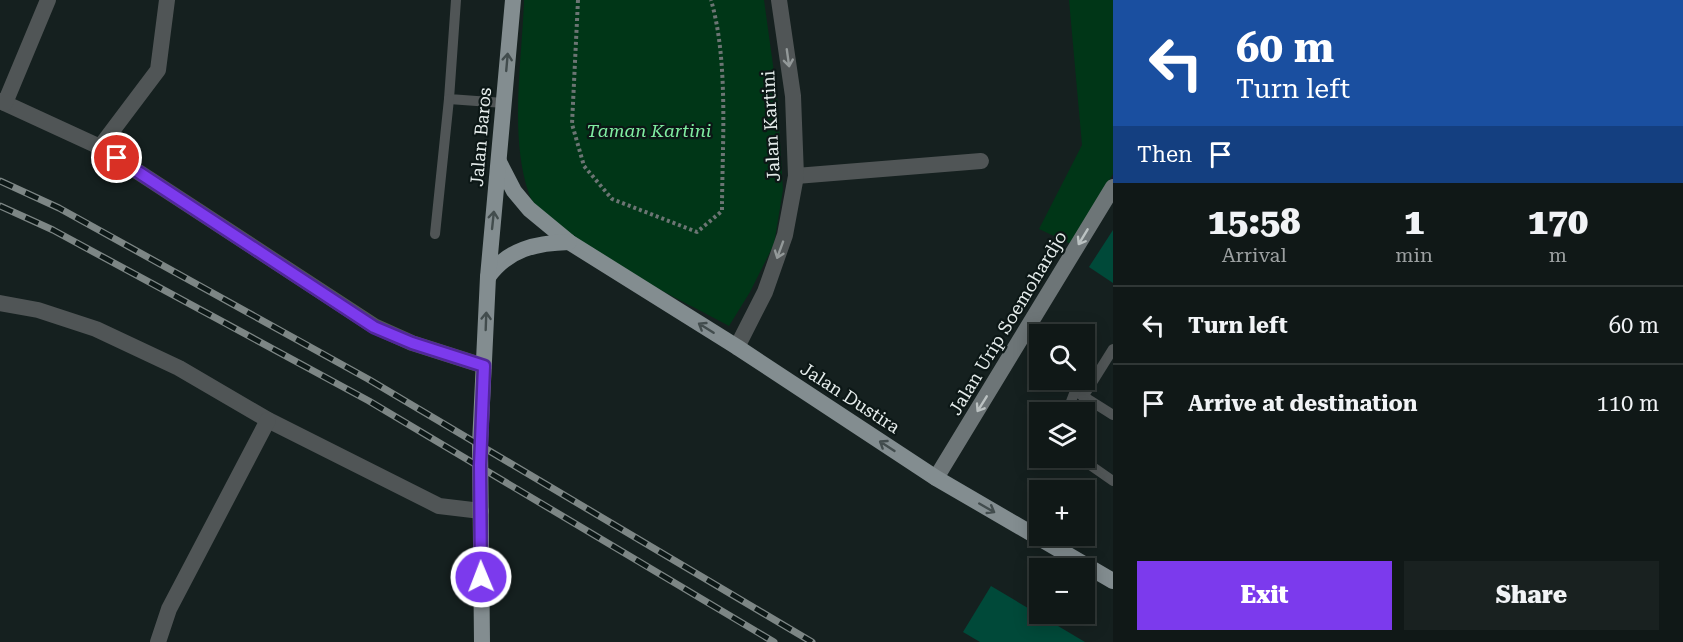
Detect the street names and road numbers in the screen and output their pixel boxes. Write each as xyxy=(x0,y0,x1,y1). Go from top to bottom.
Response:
street label: Jalan Kartini xyxy=(757,70,784,182)
street label: Jalan Baros xyxy=(466,86,495,187)
street label: Jalan Urip Soemohardjo xyxy=(944,227,1071,419)
street label: Jalan Dustira xyxy=(797,358,904,438)

